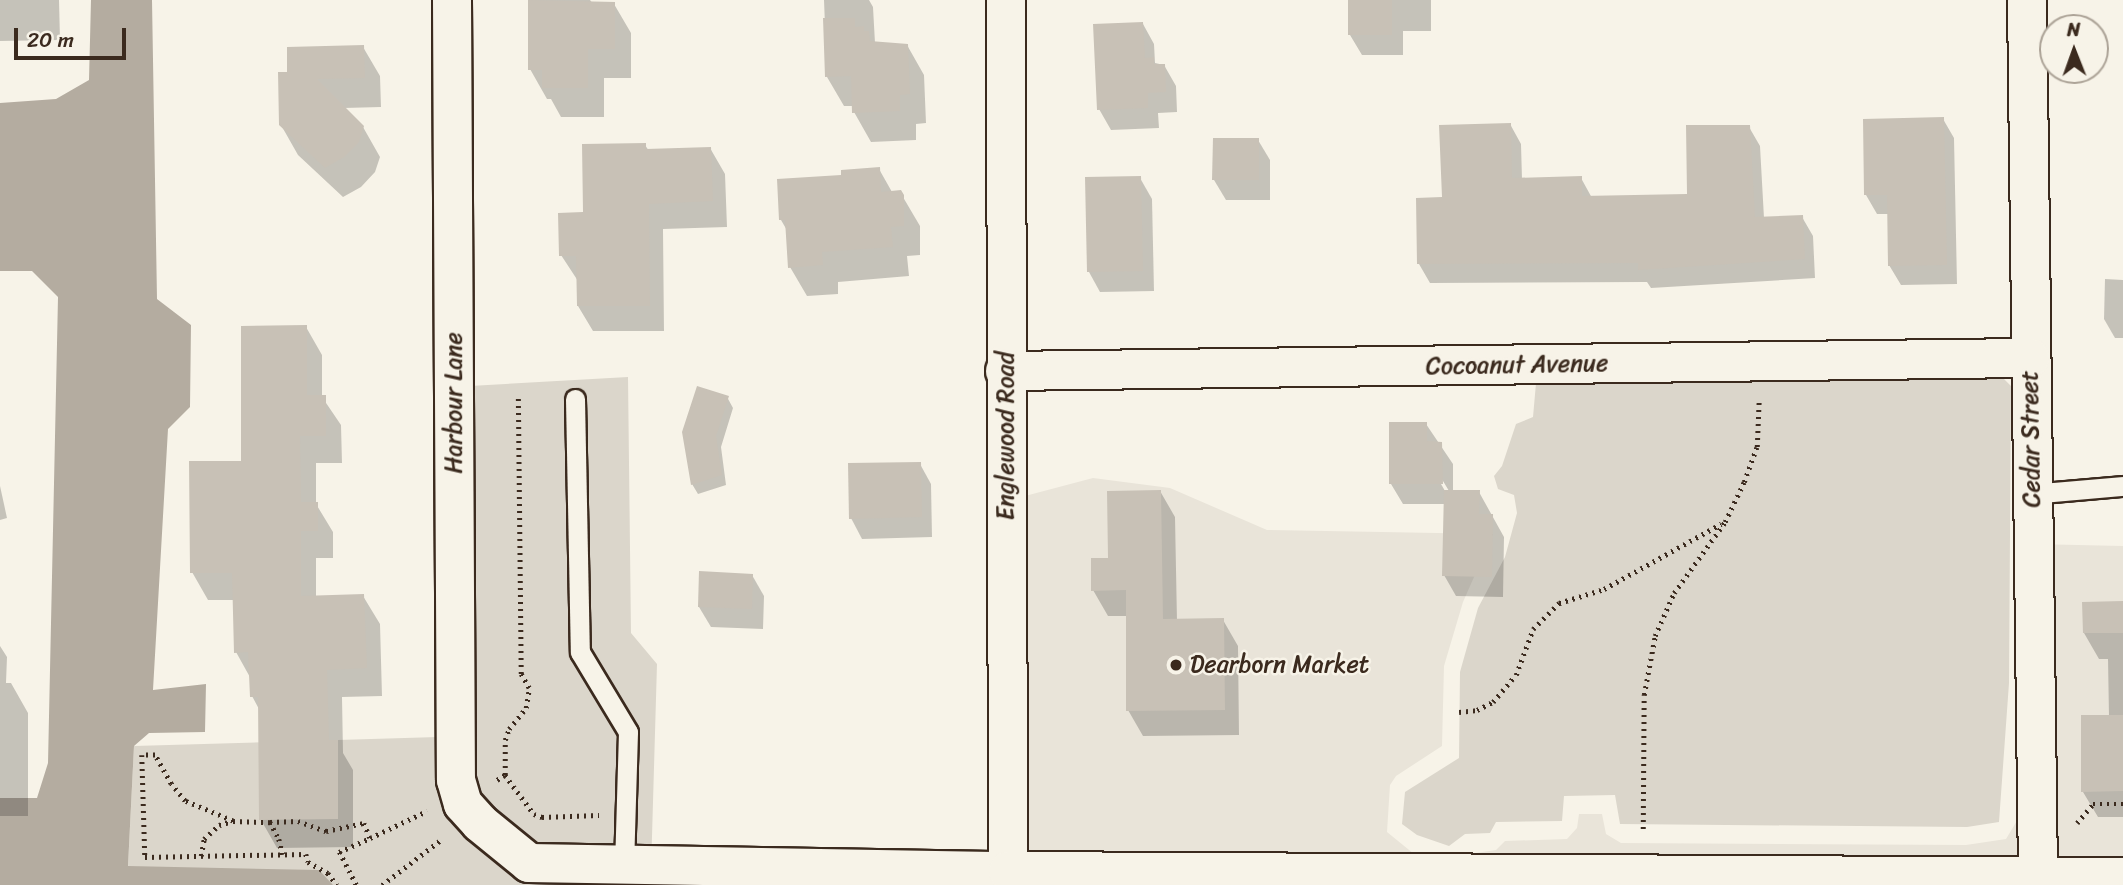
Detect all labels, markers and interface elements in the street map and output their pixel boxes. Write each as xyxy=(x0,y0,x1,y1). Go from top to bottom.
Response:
text: N xyxy=(2067,13,2081,46)
scale bar xyxy=(18,14,130,58)
north arrow xyxy=(2039,14,2109,84)
text: 20 m xyxy=(27,21,74,59)
street label: Harbour Lane xyxy=(440,332,468,474)
street label: Cocoanut Avenue xyxy=(1426,349,1608,381)
street label: Englewood Road xyxy=(992,352,1020,520)
street label: Cedar Street xyxy=(2015,370,2047,508)
place label: Dearborn Market xyxy=(1190,651,1369,679)
marker: Dearborn Market xyxy=(1168,657,1184,673)

